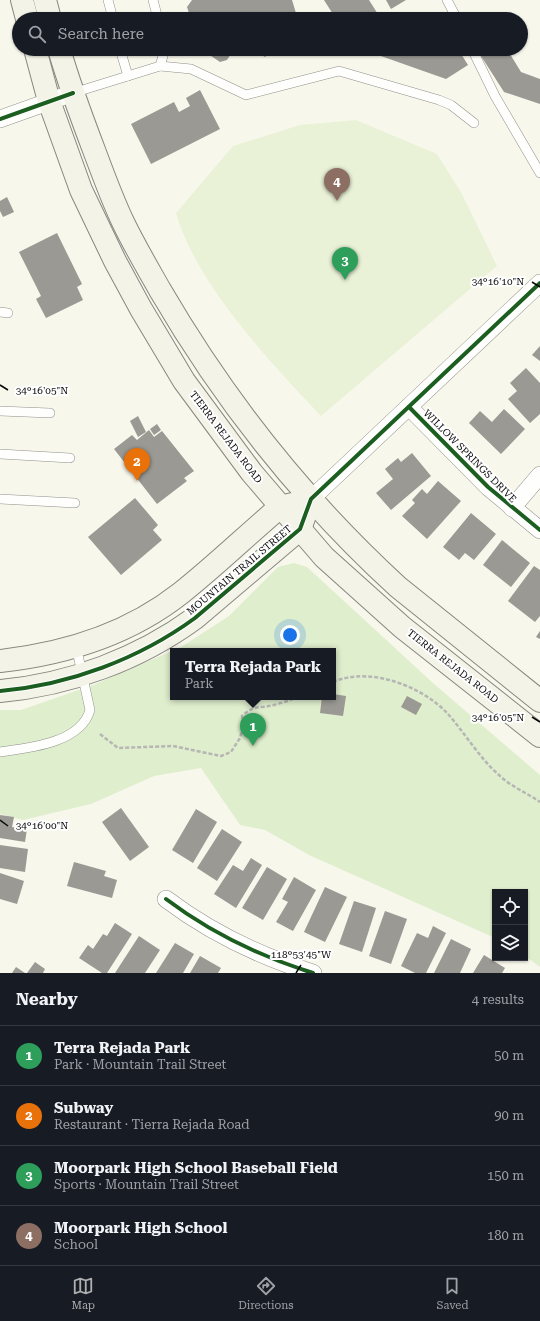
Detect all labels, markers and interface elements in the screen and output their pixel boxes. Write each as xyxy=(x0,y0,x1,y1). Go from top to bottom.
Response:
search box xyxy=(12,12,528,56)
icon: search xyxy=(26,23,48,45)
text: Search here xyxy=(58,25,144,43)
pin: 4 xyxy=(324,168,350,201)
pin: 3 xyxy=(332,247,358,280)
text: 34°16'10"N xyxy=(472,276,524,287)
text: 34°16'05"N xyxy=(16,385,68,396)
street label: TIERRA REJADA ROAD xyxy=(188,389,264,485)
street label: WILLOW SPRINGS DRIVE xyxy=(421,407,519,505)
pin: 2 xyxy=(124,448,150,481)
street label: MOUNTAIN TRAIL STREET xyxy=(184,523,294,617)
your location xyxy=(280,625,300,645)
street label: TIERRA REJADA ROAD xyxy=(405,627,501,705)
popup xyxy=(170,648,336,700)
text: Terra Rejada Park xyxy=(185,658,321,676)
text: Park xyxy=(185,676,213,691)
text: 34°16'05"N xyxy=(472,712,524,723)
pin: 1 xyxy=(240,713,266,746)
text: 34°16'00"N xyxy=(16,820,68,831)
map controls xyxy=(492,889,528,961)
button: locate xyxy=(492,889,528,925)
button: layers xyxy=(492,925,528,961)
text: 118°53'45"W xyxy=(271,949,332,960)
text: Nearby xyxy=(16,989,78,1009)
text: 4 results xyxy=(472,992,524,1007)
text: Terra Rejada Park xyxy=(54,1039,190,1057)
text: 1 xyxy=(25,1048,33,1063)
text: 50 m xyxy=(494,1048,524,1063)
text: Park · Mountain Trail Street xyxy=(54,1057,226,1072)
text: Subway xyxy=(54,1099,113,1117)
text: 2 xyxy=(25,1108,33,1123)
text: 90 m xyxy=(494,1108,524,1123)
text: Restaurant · Tierra Rejada Road xyxy=(54,1117,250,1132)
text: Moorpark High School Baseball Field xyxy=(54,1159,338,1177)
text: 3 xyxy=(25,1168,33,1183)
text: 150 m xyxy=(487,1168,524,1183)
text: Sports · Mountain Trail Street xyxy=(54,1177,239,1192)
text: Moorpark High School xyxy=(54,1219,227,1237)
text: 4 xyxy=(25,1228,33,1243)
text: 180 m xyxy=(487,1228,524,1243)
text: School xyxy=(54,1237,98,1252)
tab: Map xyxy=(72,1275,95,1312)
tab: Directions xyxy=(238,1275,293,1312)
tab: Saved xyxy=(437,1275,468,1312)

